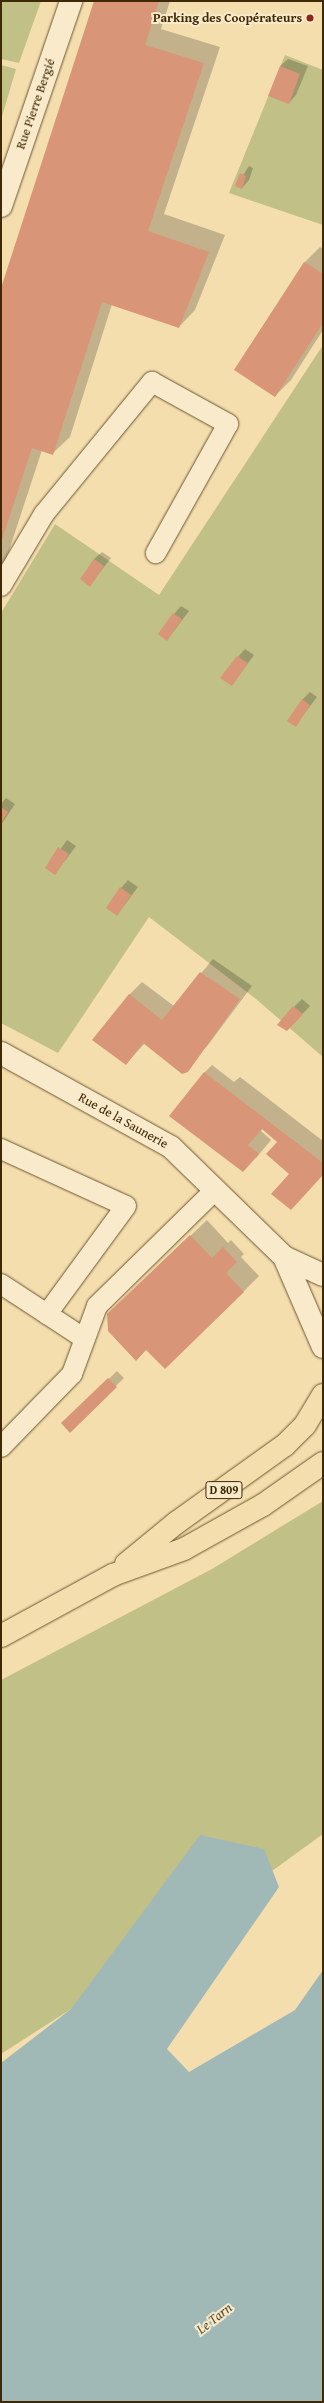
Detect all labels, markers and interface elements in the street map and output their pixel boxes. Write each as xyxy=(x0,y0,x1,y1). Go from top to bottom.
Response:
place label: Parking des Coopérateurs xyxy=(153,10,302,26)
marker: Parking des Coopérateurs xyxy=(305,13,315,23)
street label: Rue Pierre Bergié xyxy=(13,57,59,151)
street label: Rue de la Saunerie xyxy=(75,1090,171,1152)
road number: D 809 xyxy=(205,1480,243,1500)
water label: Le Tarn xyxy=(193,2299,235,2337)

